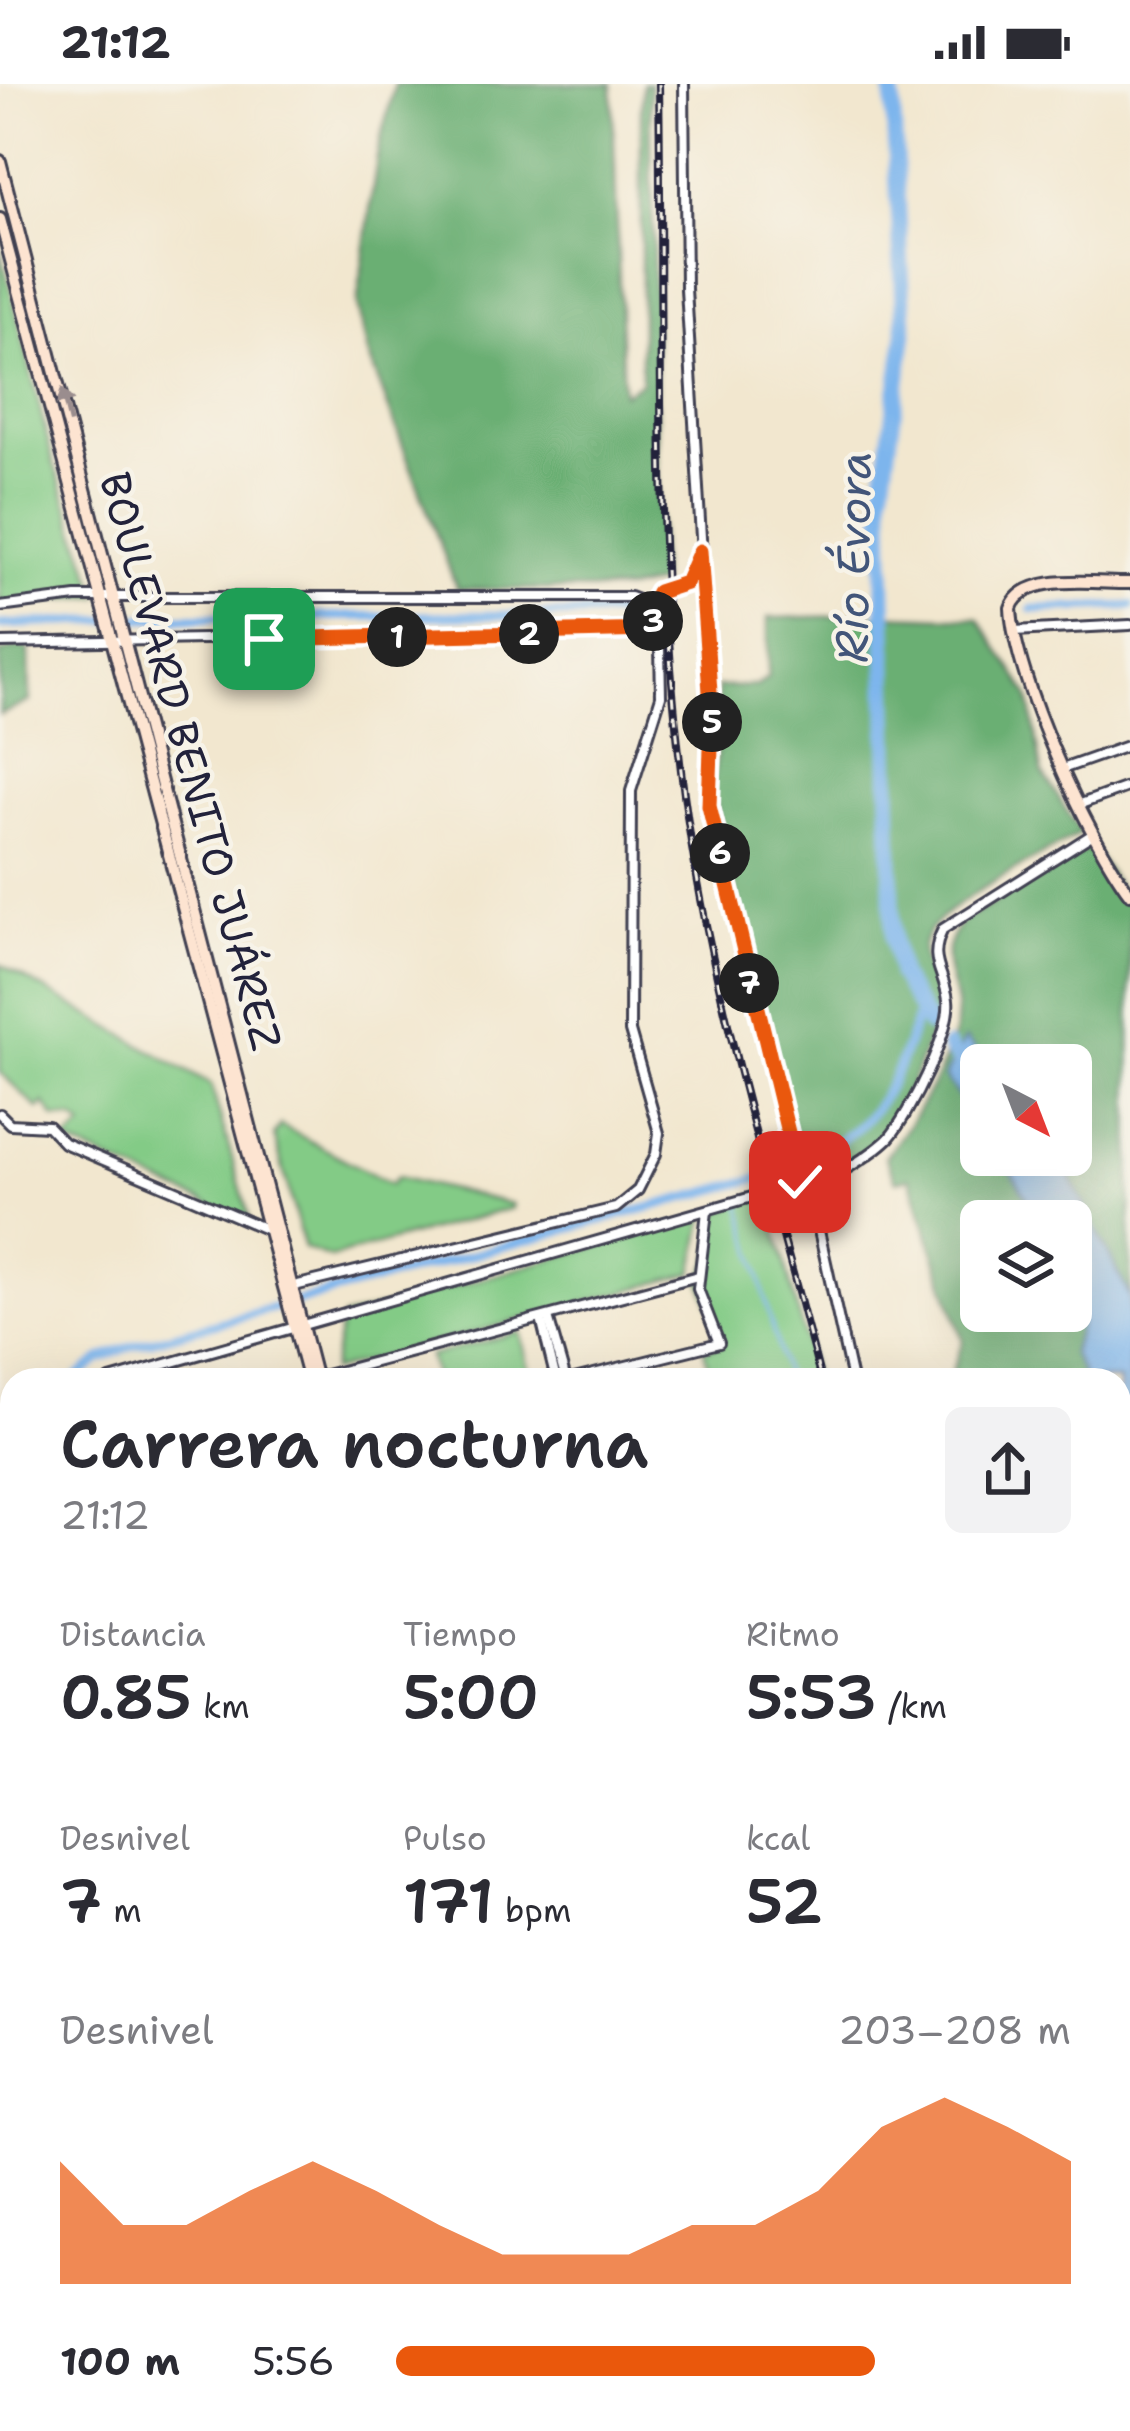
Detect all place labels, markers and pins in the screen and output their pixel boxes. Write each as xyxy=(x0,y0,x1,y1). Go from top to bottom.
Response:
pin xyxy=(213,588,315,690)
pin: 3 xyxy=(623,591,683,651)
pin: 2 xyxy=(499,604,559,664)
pin: 1 xyxy=(367,607,427,667)
pin: 5 xyxy=(682,692,742,752)
pin: 6 xyxy=(690,823,750,883)
pin: 7 xyxy=(719,953,779,1013)
pin xyxy=(749,1131,851,1233)

